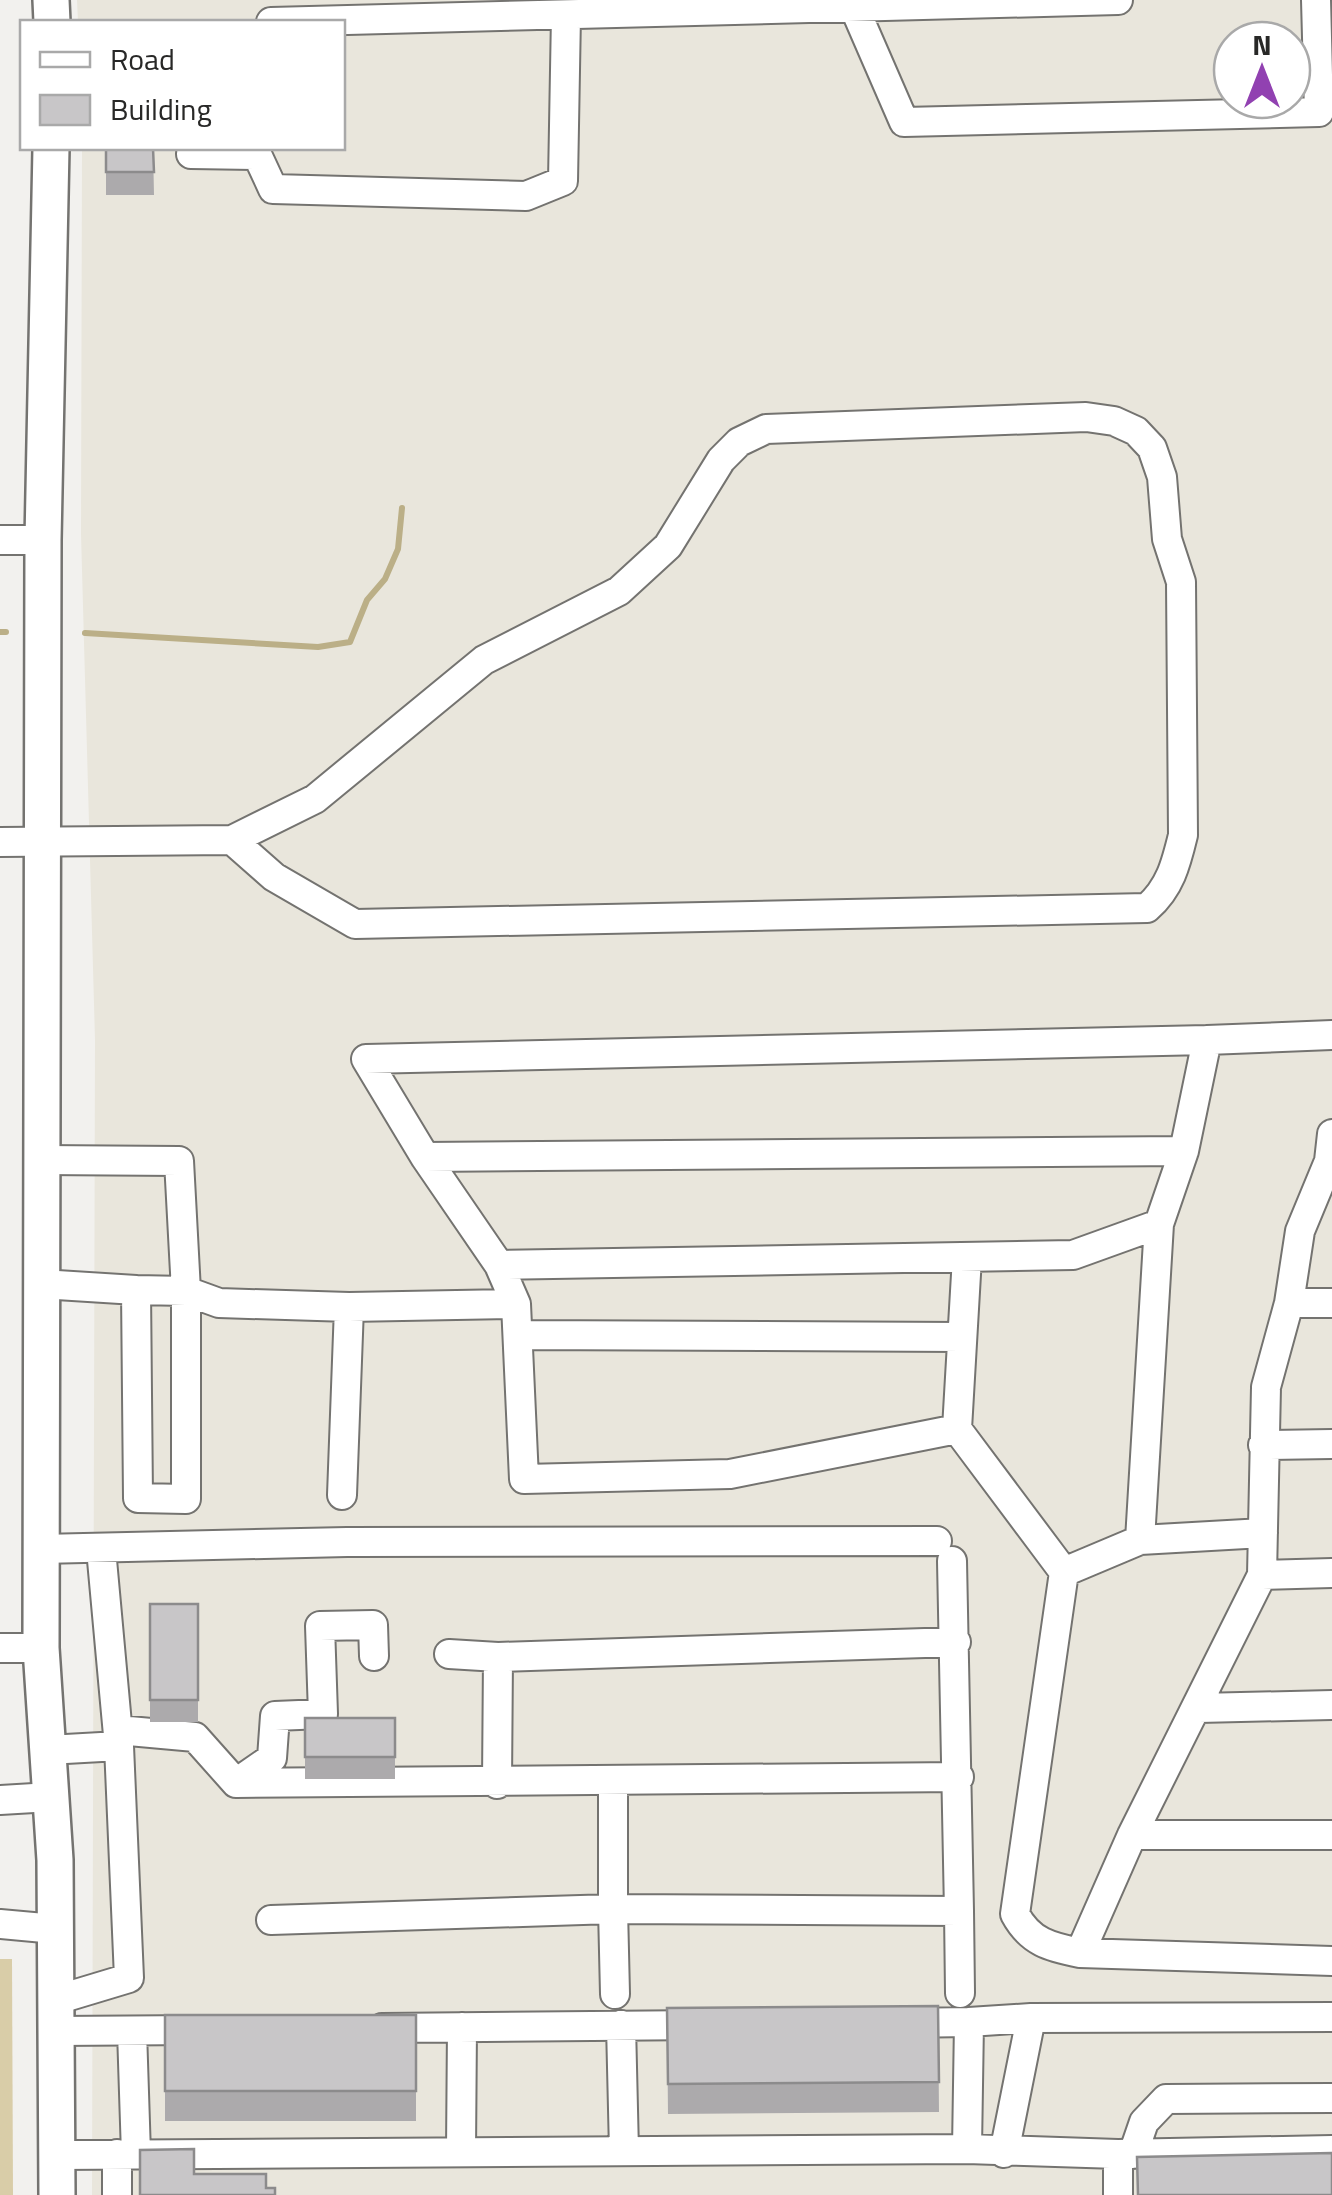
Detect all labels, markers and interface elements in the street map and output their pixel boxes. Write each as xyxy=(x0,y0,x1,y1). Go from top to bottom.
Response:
legend xyxy=(20,20,345,150)
north arrow xyxy=(1212,20,1312,120)
text: N xyxy=(1252,23,1272,66)
text: Road xyxy=(110,36,175,82)
text: Building xyxy=(110,86,212,132)

